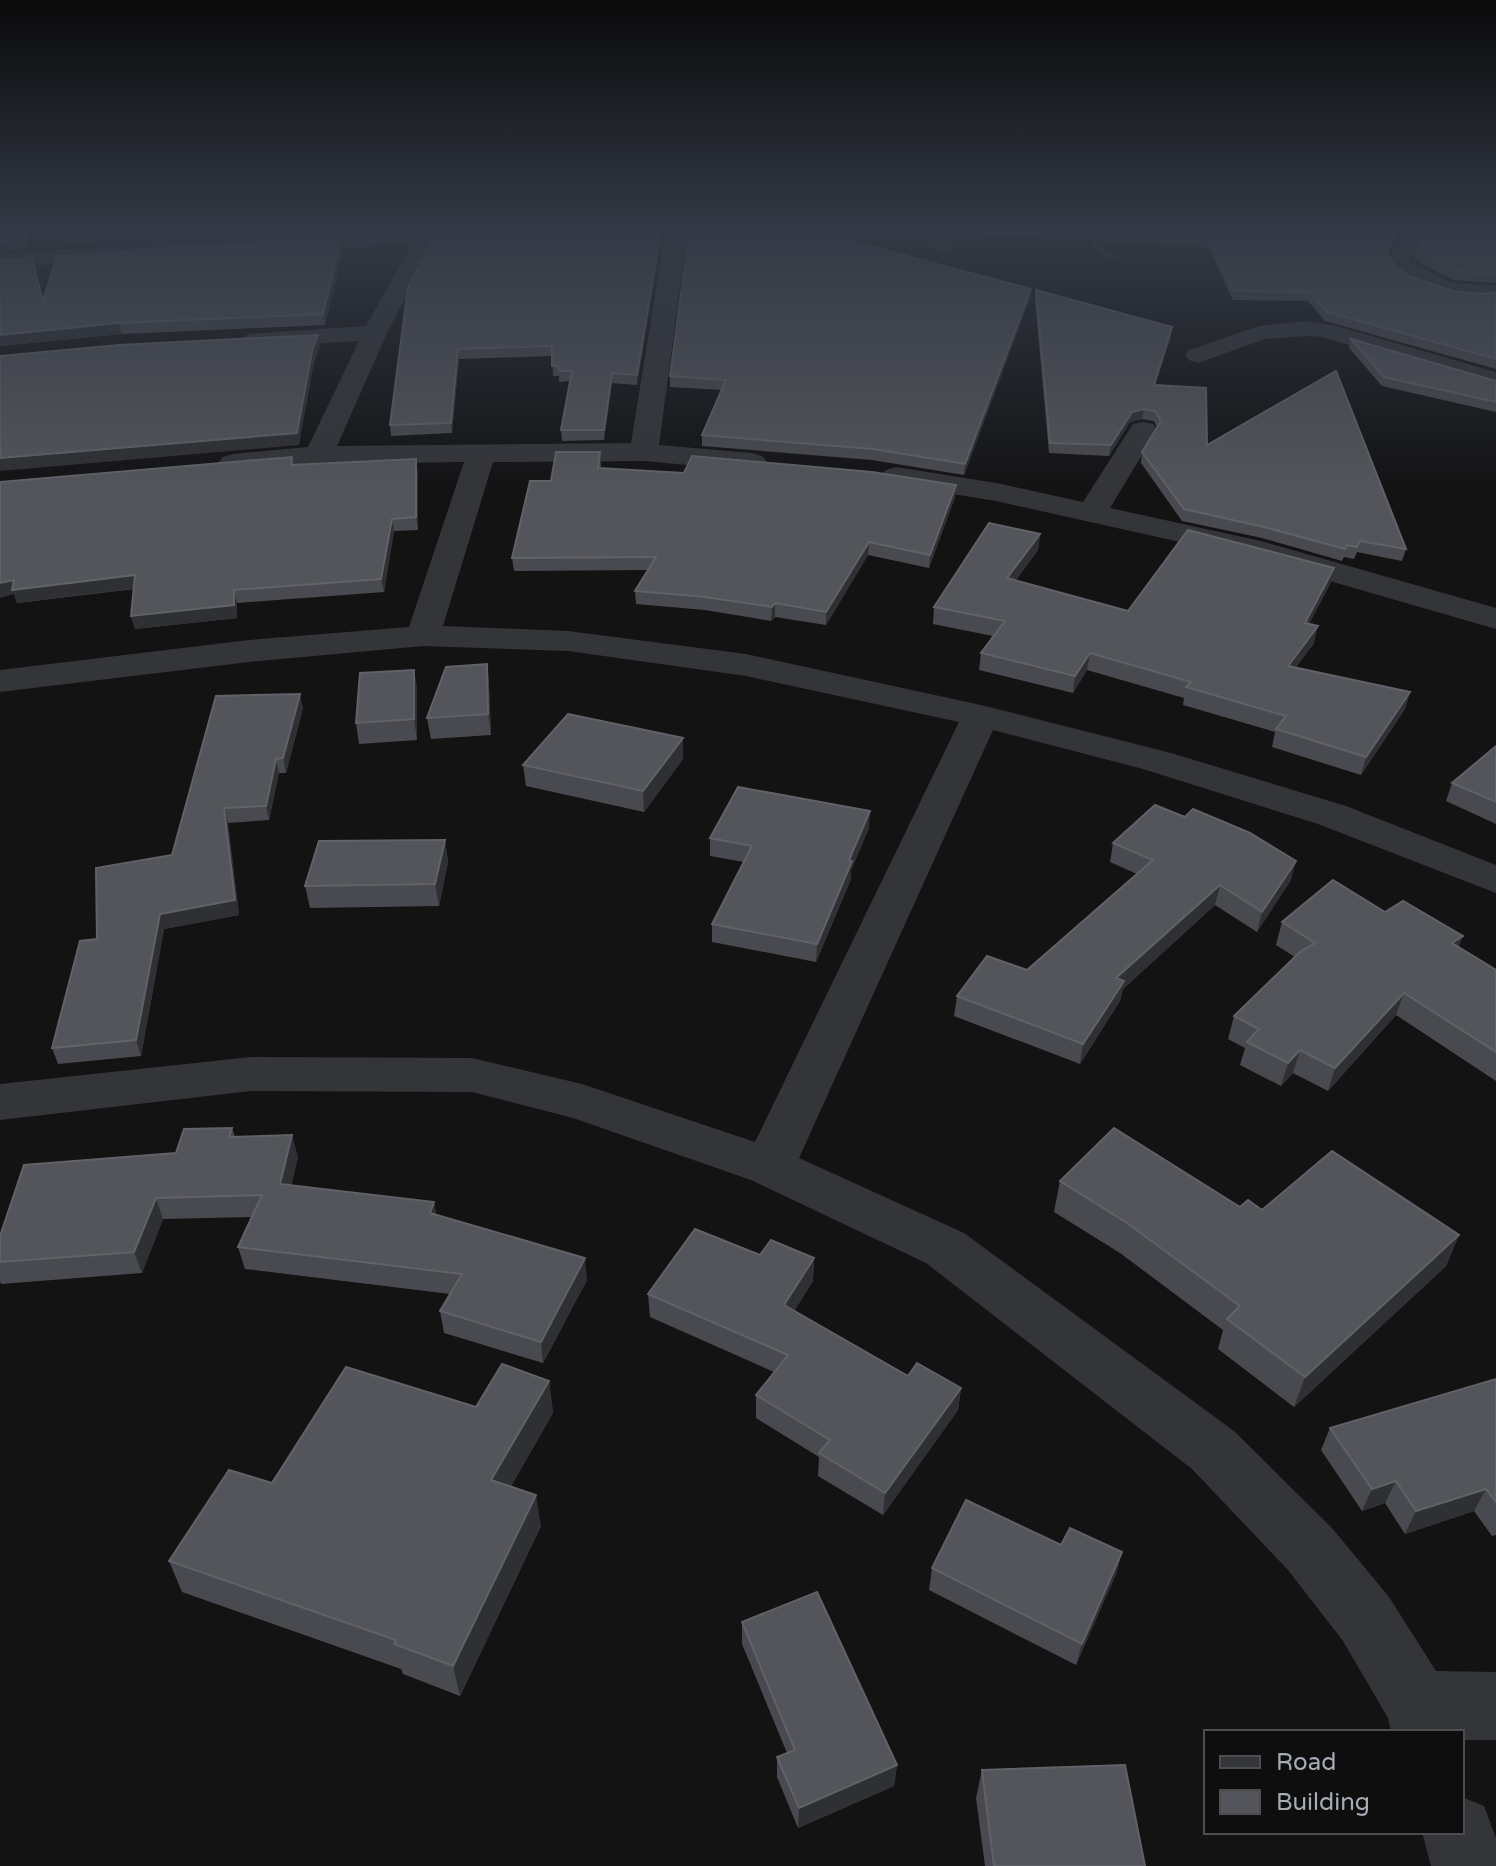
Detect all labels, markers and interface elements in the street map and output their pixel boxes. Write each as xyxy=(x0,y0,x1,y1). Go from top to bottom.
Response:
legend xyxy=(1204,1730,1464,1834)
text: Road xyxy=(1276,1748,1336,1777)
text: Building xyxy=(1276,1788,1370,1817)

